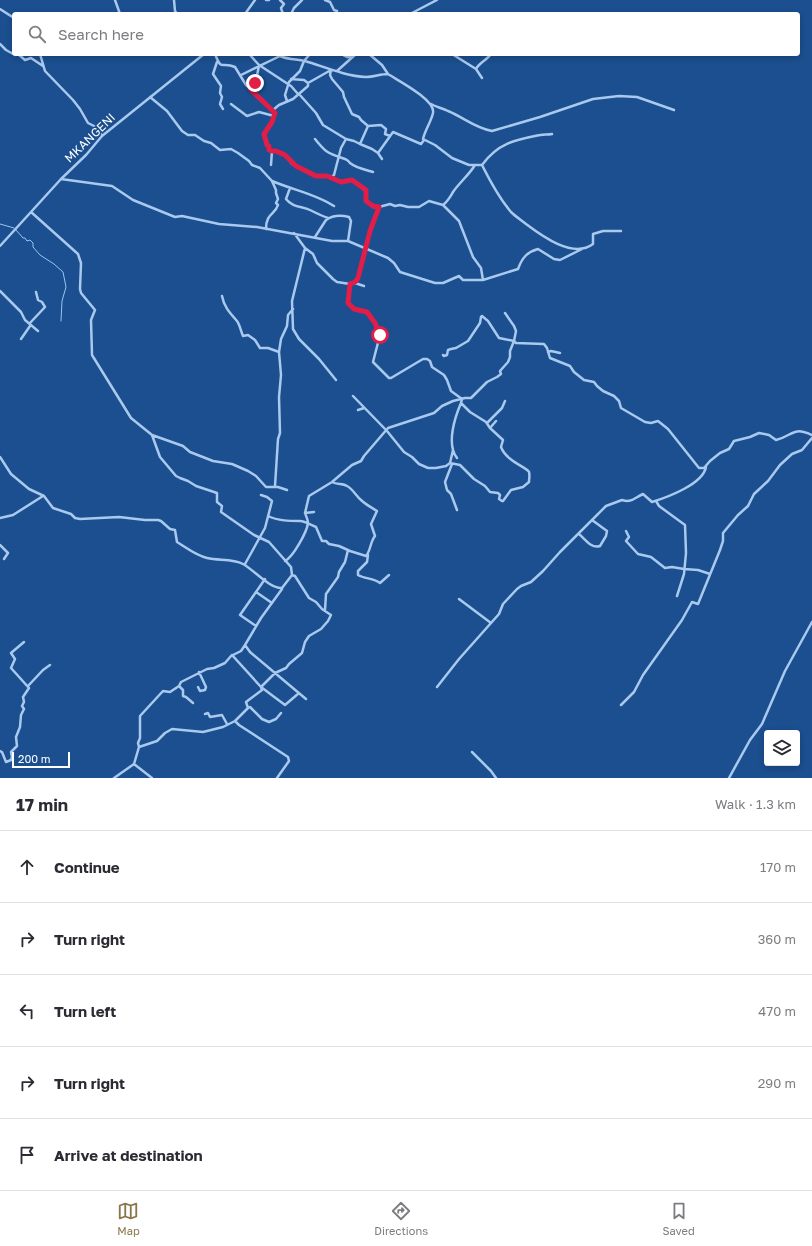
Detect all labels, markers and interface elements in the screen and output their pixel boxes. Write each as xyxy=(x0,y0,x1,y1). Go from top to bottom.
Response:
search box xyxy=(12,12,800,56)
icon: search xyxy=(26,23,48,45)
text: Search here xyxy=(58,25,144,43)
route end xyxy=(246,74,264,92)
street label: MKANGENI xyxy=(61,110,118,165)
route start xyxy=(371,326,389,344)
map controls xyxy=(764,730,800,766)
button: layers xyxy=(764,730,800,766)
scale bar xyxy=(12,750,70,769)
text: 200 m xyxy=(18,752,51,765)
text: 17 min xyxy=(16,794,68,815)
text: Walk · 1.3 km xyxy=(715,796,796,812)
icon: ahead xyxy=(16,856,38,878)
text: Continue xyxy=(54,858,120,876)
text: 170 m xyxy=(760,859,796,875)
icon: right xyxy=(16,928,38,950)
text: Turn right xyxy=(54,930,125,948)
text: 360 m xyxy=(758,931,796,947)
icon: left xyxy=(16,1000,38,1022)
text: Turn left xyxy=(54,1002,116,1020)
text: 470 m xyxy=(758,1003,796,1019)
icon: right xyxy=(16,1072,38,1094)
text: Turn right xyxy=(54,1074,125,1092)
text: 290 m xyxy=(758,1075,796,1091)
icon: arrive xyxy=(16,1144,38,1166)
text: Arrive at destination xyxy=(54,1146,203,1164)
tab: Map xyxy=(117,1200,140,1237)
tab: Directions xyxy=(374,1200,428,1237)
tab: Saved xyxy=(663,1200,695,1237)

